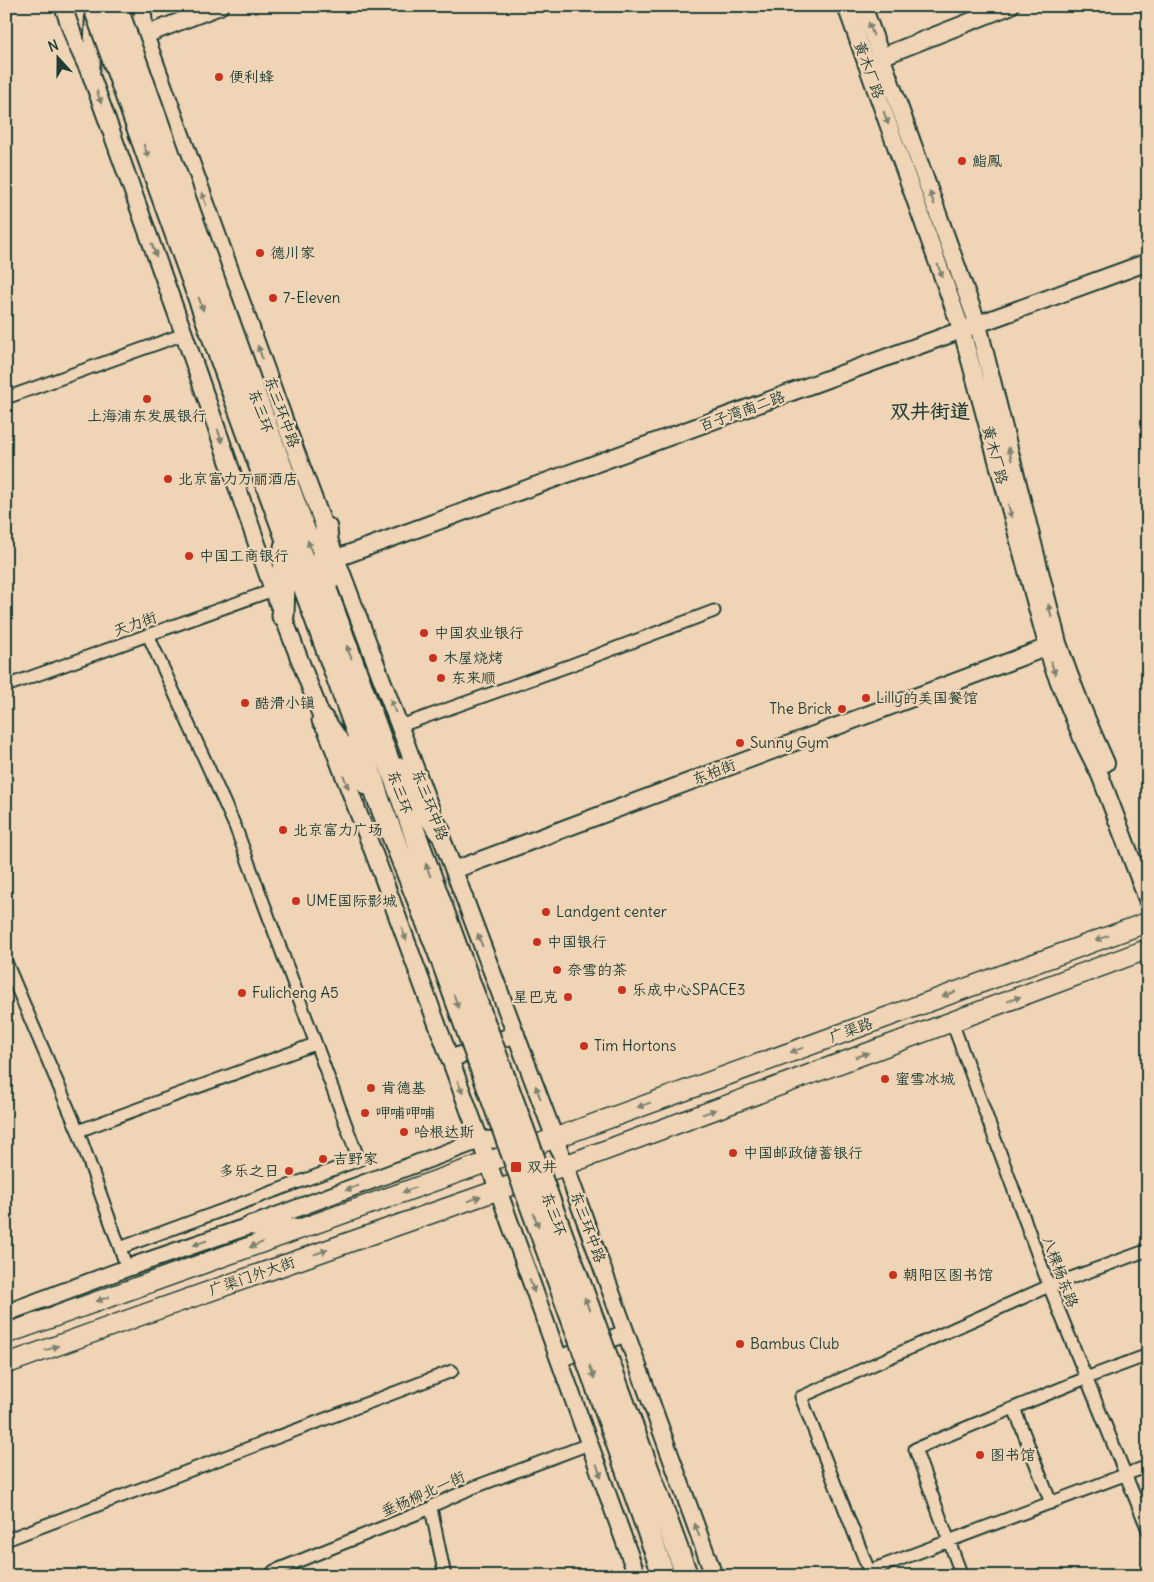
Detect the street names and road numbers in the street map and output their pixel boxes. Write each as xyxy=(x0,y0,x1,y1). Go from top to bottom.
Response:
street label: 黄木厂路 xyxy=(850,38,889,101)
street label: 东三环中路 xyxy=(261,373,304,450)
street label: 东三环 xyxy=(245,386,278,435)
street label: 百子湾南二路 xyxy=(696,386,787,435)
street label: 黄木厂路 xyxy=(979,423,1012,486)
street label: 天力街 xyxy=(110,607,159,640)
street label: 东柏街 xyxy=(689,755,738,788)
street label: 东三环中路 xyxy=(408,766,453,843)
street label: 东三环 xyxy=(384,767,417,816)
street label: 广渠路 xyxy=(826,1013,875,1046)
street label: 东三环中路 xyxy=(567,1188,610,1265)
street label: 东三环 xyxy=(538,1189,571,1238)
street label: 八棵杨东路 xyxy=(1038,1233,1083,1310)
street label: 广渠门外大街 xyxy=(206,1252,297,1299)
street label: 垂杨柳北一街 xyxy=(378,1467,468,1521)

